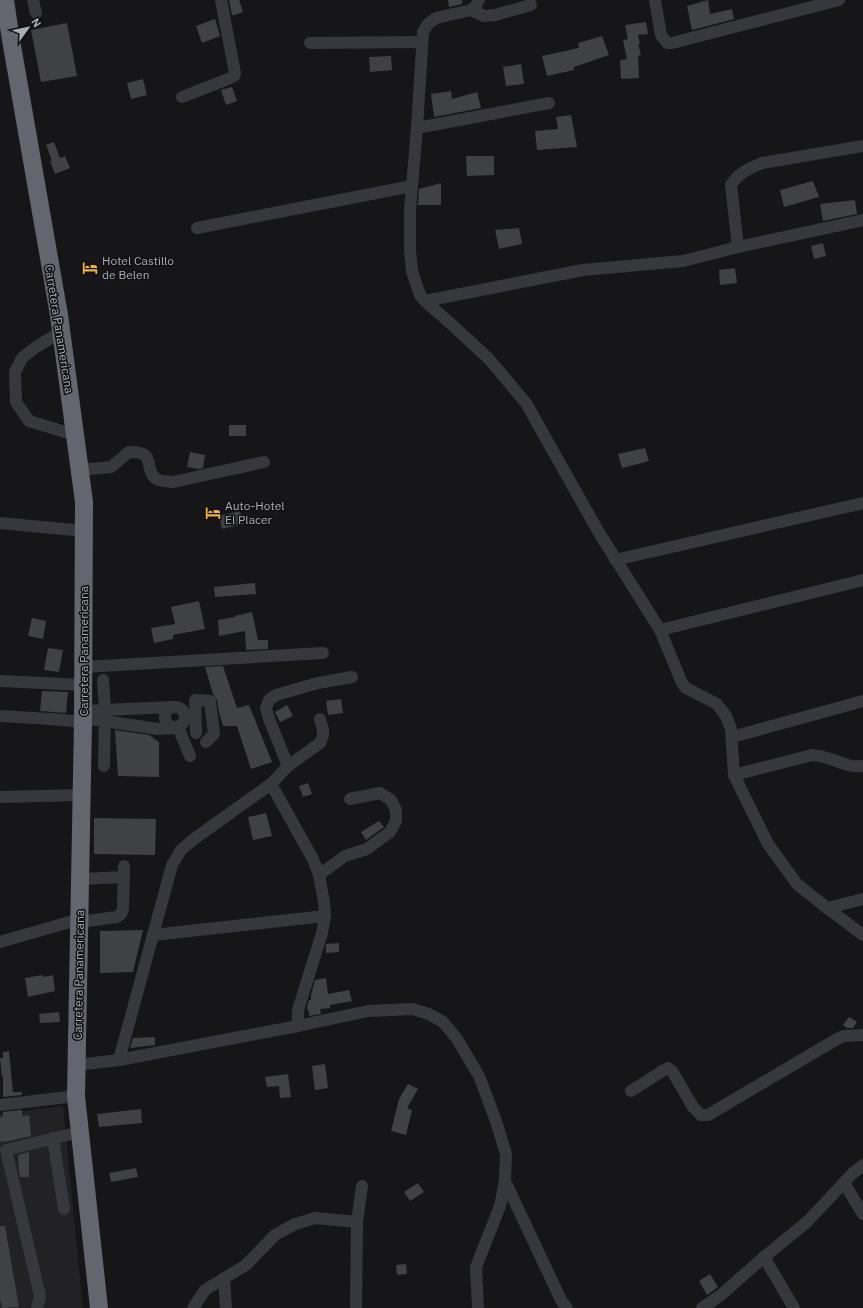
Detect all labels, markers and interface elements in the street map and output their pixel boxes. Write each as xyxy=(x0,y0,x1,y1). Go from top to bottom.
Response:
north arrow xyxy=(8,8,48,48)
text: N xyxy=(28,15,44,30)
place label: Hotel Castillo de Belen xyxy=(102,253,174,282)
hotel icon: Hotel Castillo de Belen xyxy=(81,259,99,277)
street label: Carretera Panamericana xyxy=(42,263,77,395)
place label: Auto-Hotel El Placer xyxy=(225,498,285,527)
hotel icon: Auto-Hotel El Placer xyxy=(204,504,222,522)
street label: Carretera Panamericana xyxy=(76,585,91,716)
street label: Carretera Panamericana xyxy=(70,909,87,1040)

